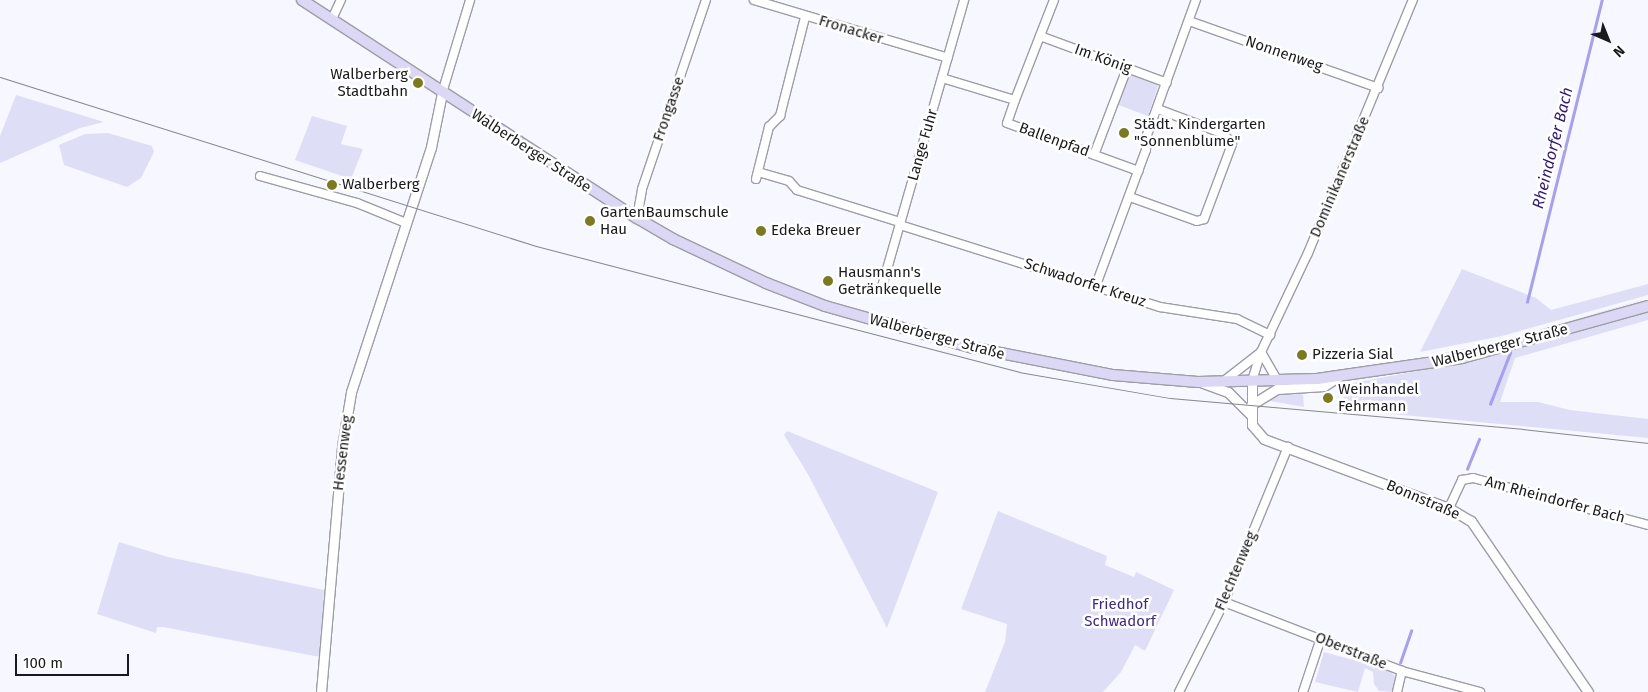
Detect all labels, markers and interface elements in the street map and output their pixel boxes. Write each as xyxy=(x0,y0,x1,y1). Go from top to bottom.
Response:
street label: Fronacker xyxy=(817,12,885,48)
north arrow xyxy=(1583,15,1633,65)
street label: Nonnenweg xyxy=(1243,32,1325,76)
street label: Im König xyxy=(1072,40,1134,78)
text: N xyxy=(1610,42,1628,60)
place label: Walberberg Stadtbahn xyxy=(330,65,408,100)
street label: Frongasse xyxy=(650,74,688,144)
marker: Walberberg Stadtbahn xyxy=(412,77,424,89)
water label: Rheindorfer Bach xyxy=(1529,85,1577,211)
street label: Walberberger Straße xyxy=(468,105,594,197)
street label: Lange Fuhr xyxy=(904,107,942,183)
street label: Dominikanerstraße xyxy=(1306,114,1374,240)
place label: Städt. Kindergarten "Sonnenblume" xyxy=(1134,115,1266,150)
street label: Ballenpfad xyxy=(1016,119,1092,161)
marker: Städt. Kindergarten "Sonnenblume" xyxy=(1118,127,1130,139)
place label: Walberberg xyxy=(342,176,420,194)
marker: Walberberg xyxy=(326,179,338,191)
place label: GartenBaumschule Hau xyxy=(600,203,729,238)
marker: GartenBaumschule Hau xyxy=(584,215,596,227)
place label: Edeka Breuer xyxy=(771,222,861,240)
marker: Edeka Breuer xyxy=(755,225,767,237)
street label: Schwadorfer Kreuz xyxy=(1022,255,1148,311)
place label: Hausmann's Getränkequelle xyxy=(838,263,942,298)
marker: Hausmann's Getränkequelle xyxy=(822,275,834,287)
street label: Walberberger Straße xyxy=(867,310,1007,364)
street label: Walberberger Straße xyxy=(1430,320,1570,372)
place label: Pizzeria Sial xyxy=(1312,346,1393,364)
marker: Pizzeria Sial xyxy=(1296,349,1308,361)
place label: Weinhandel Fehrmann xyxy=(1338,380,1419,415)
marker: Weinhandel Fehrmann xyxy=(1322,392,1334,404)
street label: Hessenweg xyxy=(329,414,357,492)
street label: Am Rheindorfer Bach xyxy=(1483,473,1627,527)
street label: Bonnstraße xyxy=(1383,476,1463,524)
street label: Flechtenweg xyxy=(1211,529,1261,613)
park label: Friedhof Schwadorf xyxy=(1084,595,1156,630)
street label: Oberstraße xyxy=(1312,628,1390,674)
scale bar xyxy=(18,644,131,676)
text: 100 m xyxy=(23,654,63,672)

